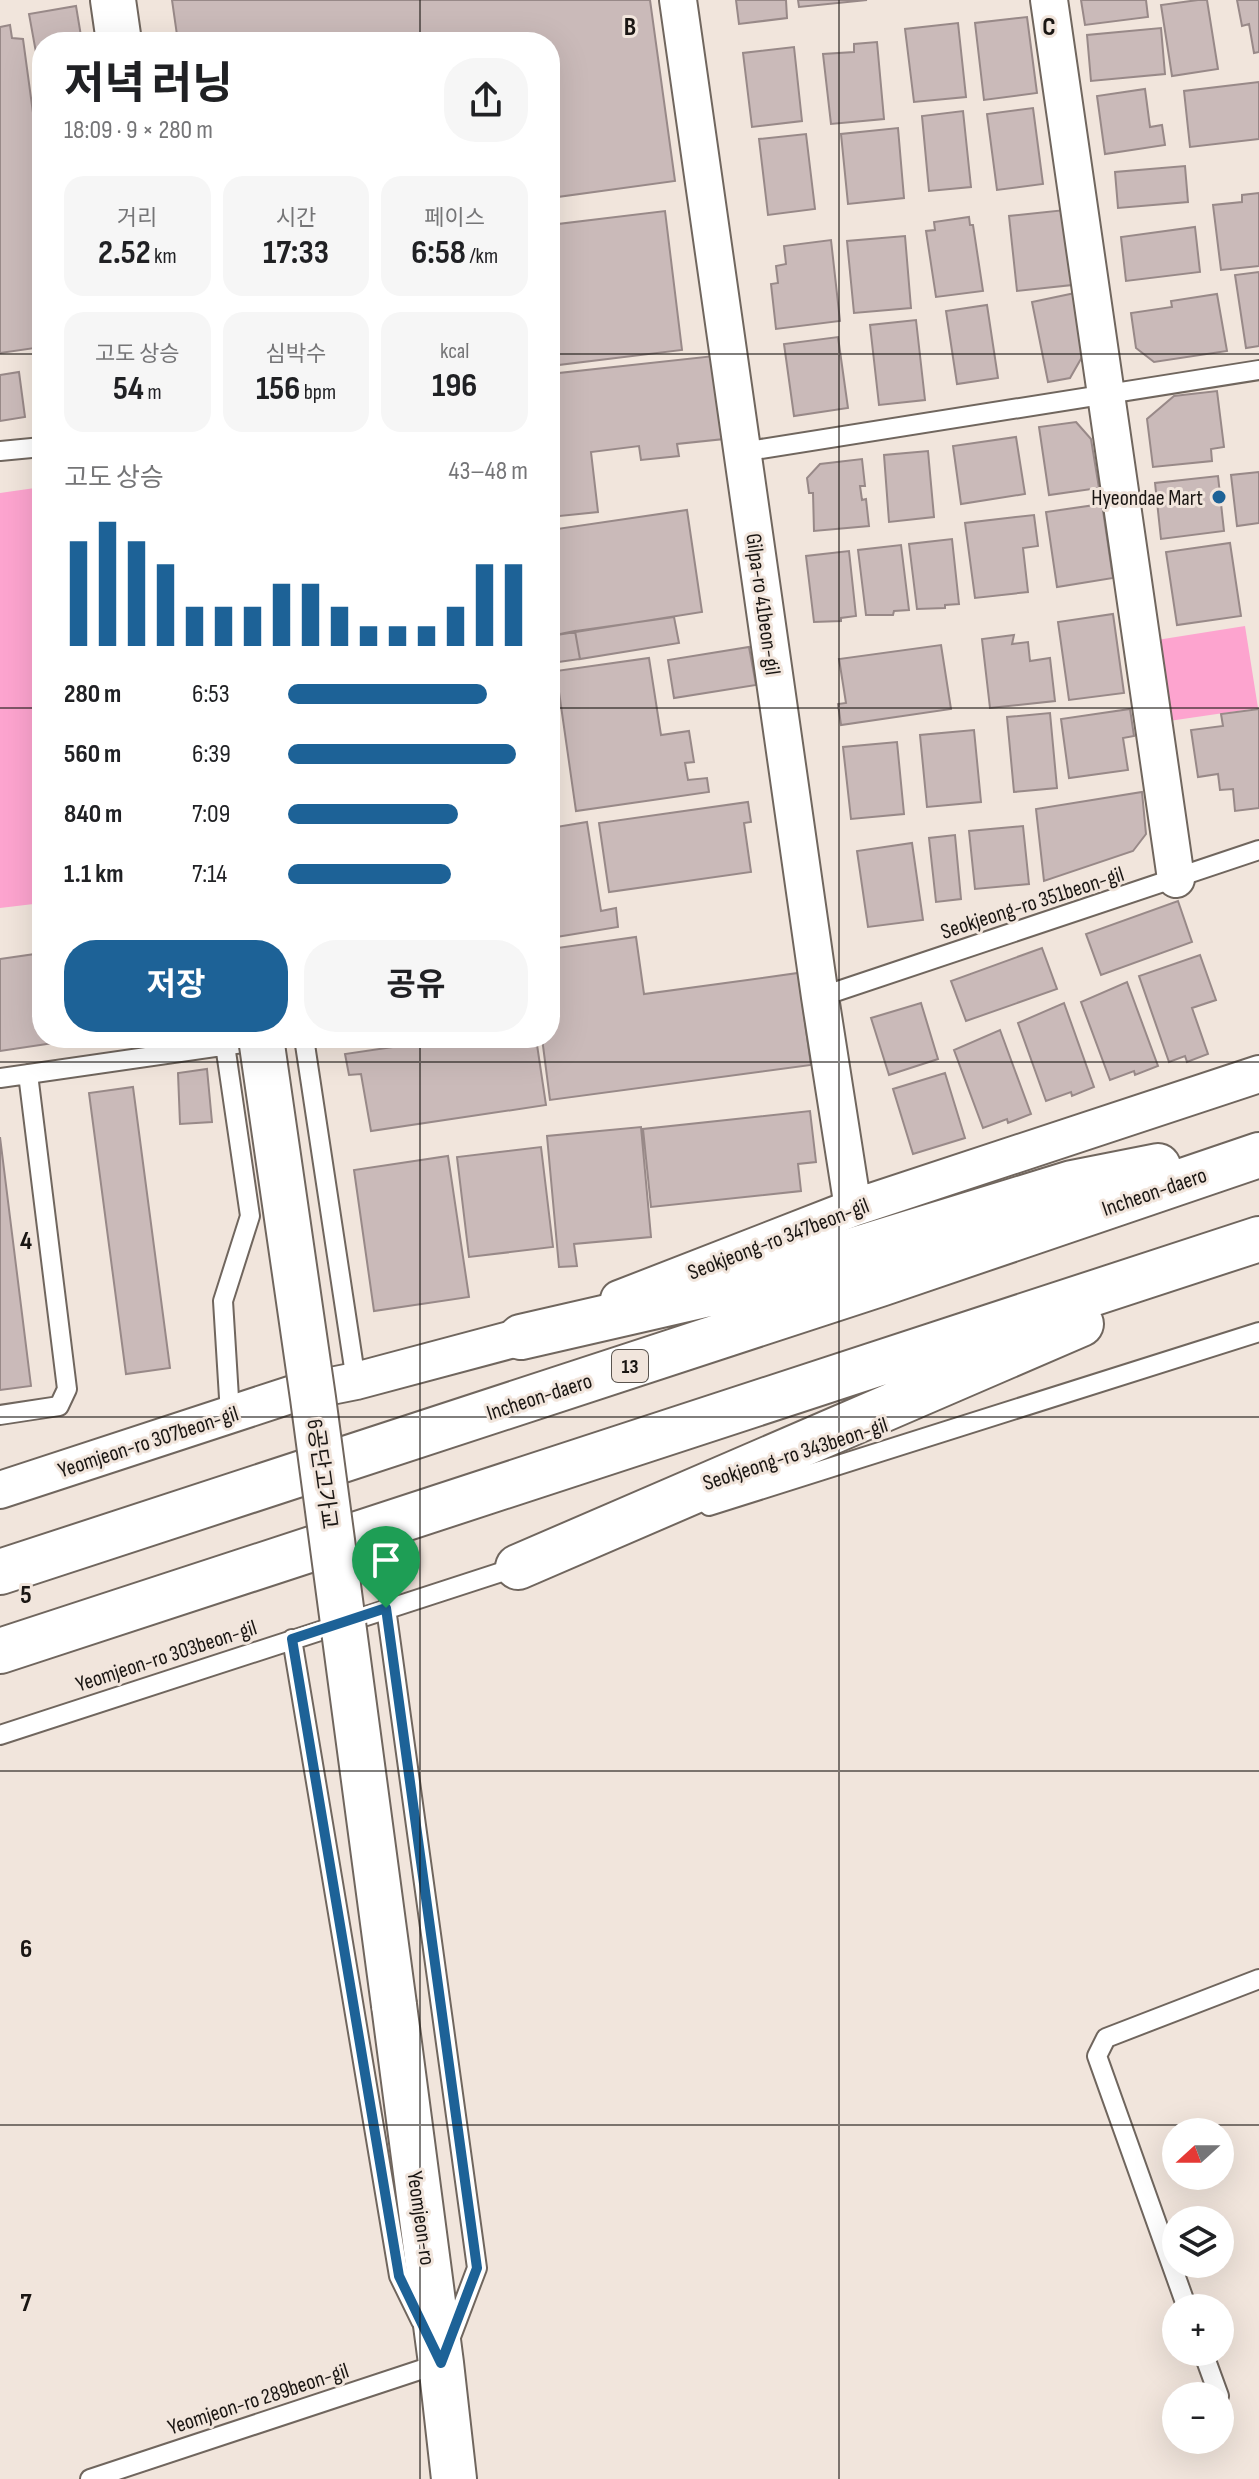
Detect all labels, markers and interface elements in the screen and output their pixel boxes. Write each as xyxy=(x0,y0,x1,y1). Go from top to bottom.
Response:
text: B xyxy=(624,12,636,43)
text: C xyxy=(1042,12,1056,43)
text: 저녁 러닝 xyxy=(64,58,233,111)
button: share xyxy=(444,58,528,142)
text: 18:09 · 9 × 280 m xyxy=(64,115,213,146)
text: 거리 xyxy=(117,205,158,232)
text: 시간 xyxy=(276,205,316,232)
text: 페이스 xyxy=(424,205,485,232)
text: 2.52 xyxy=(98,232,151,273)
text: 17:33 xyxy=(263,232,329,273)
text: 6:58 xyxy=(411,232,466,273)
text: km xyxy=(151,243,177,270)
text: /km xyxy=(466,243,498,270)
text: kcal xyxy=(440,338,469,365)
text: 고도 상승 xyxy=(95,341,180,368)
text: 심박수 xyxy=(266,341,326,368)
text: 196 xyxy=(432,365,477,406)
text: 54 xyxy=(113,368,144,409)
text: 156 xyxy=(256,368,300,409)
text: m xyxy=(144,379,162,406)
text: bpm xyxy=(300,379,336,406)
text: 43–48 m xyxy=(448,456,528,487)
text: 고도 상승 xyxy=(64,463,164,494)
place label: Hyeondae Mart xyxy=(1091,485,1203,512)
marker: Hyeondae Mart xyxy=(1210,488,1228,506)
street label: Gilpa-ro 41beon-gil xyxy=(739,532,786,677)
text: 280 m xyxy=(64,679,121,710)
text: 6:53 xyxy=(192,679,230,710)
text: 560 m xyxy=(64,739,121,770)
text: 6:39 xyxy=(192,739,231,770)
text: 840 m xyxy=(64,799,122,830)
text: 7:09 xyxy=(192,799,230,830)
text: 1.1 km xyxy=(64,859,123,890)
text: 7:14 xyxy=(192,859,227,890)
street label: Seokjeong-ro 351beon-gil xyxy=(937,861,1128,946)
button: 저장 xyxy=(64,940,288,1032)
button: 공유 xyxy=(304,940,528,1032)
street label: Incheon-daero xyxy=(1098,1162,1210,1223)
street label: Seokjeong-ro 347beon-gil xyxy=(684,1192,873,1286)
text: 4 xyxy=(20,1226,32,1257)
road number: 13 xyxy=(612,1350,648,1382)
street label: Incheon-daero xyxy=(483,1368,596,1427)
street label: Yeomjeon-ro 307beon-gil xyxy=(55,1401,242,1484)
street label: Seokjeong-ro 343beon-gil xyxy=(700,1412,891,1497)
street label: 6공단고가교 xyxy=(300,1417,343,1531)
pin xyxy=(352,1526,420,1608)
icon: arrive xyxy=(364,1538,408,1582)
text: 5 xyxy=(20,1580,32,1611)
street label: Yeomjeon-ro 303beon-gil xyxy=(73,1614,260,1698)
text: 6 xyxy=(20,1934,32,1965)
north arrow xyxy=(1162,2118,1234,2190)
map controls xyxy=(1162,2118,1234,2454)
street label: Yeomjeon-ro xyxy=(401,2169,440,2267)
button: layers xyxy=(1162,2206,1234,2278)
text: 7 xyxy=(20,2288,32,2319)
button: + xyxy=(1162,2294,1234,2366)
street label: Yeomjeon-ro 289beon-gil xyxy=(165,2357,352,2441)
button: − xyxy=(1162,2382,1234,2454)

